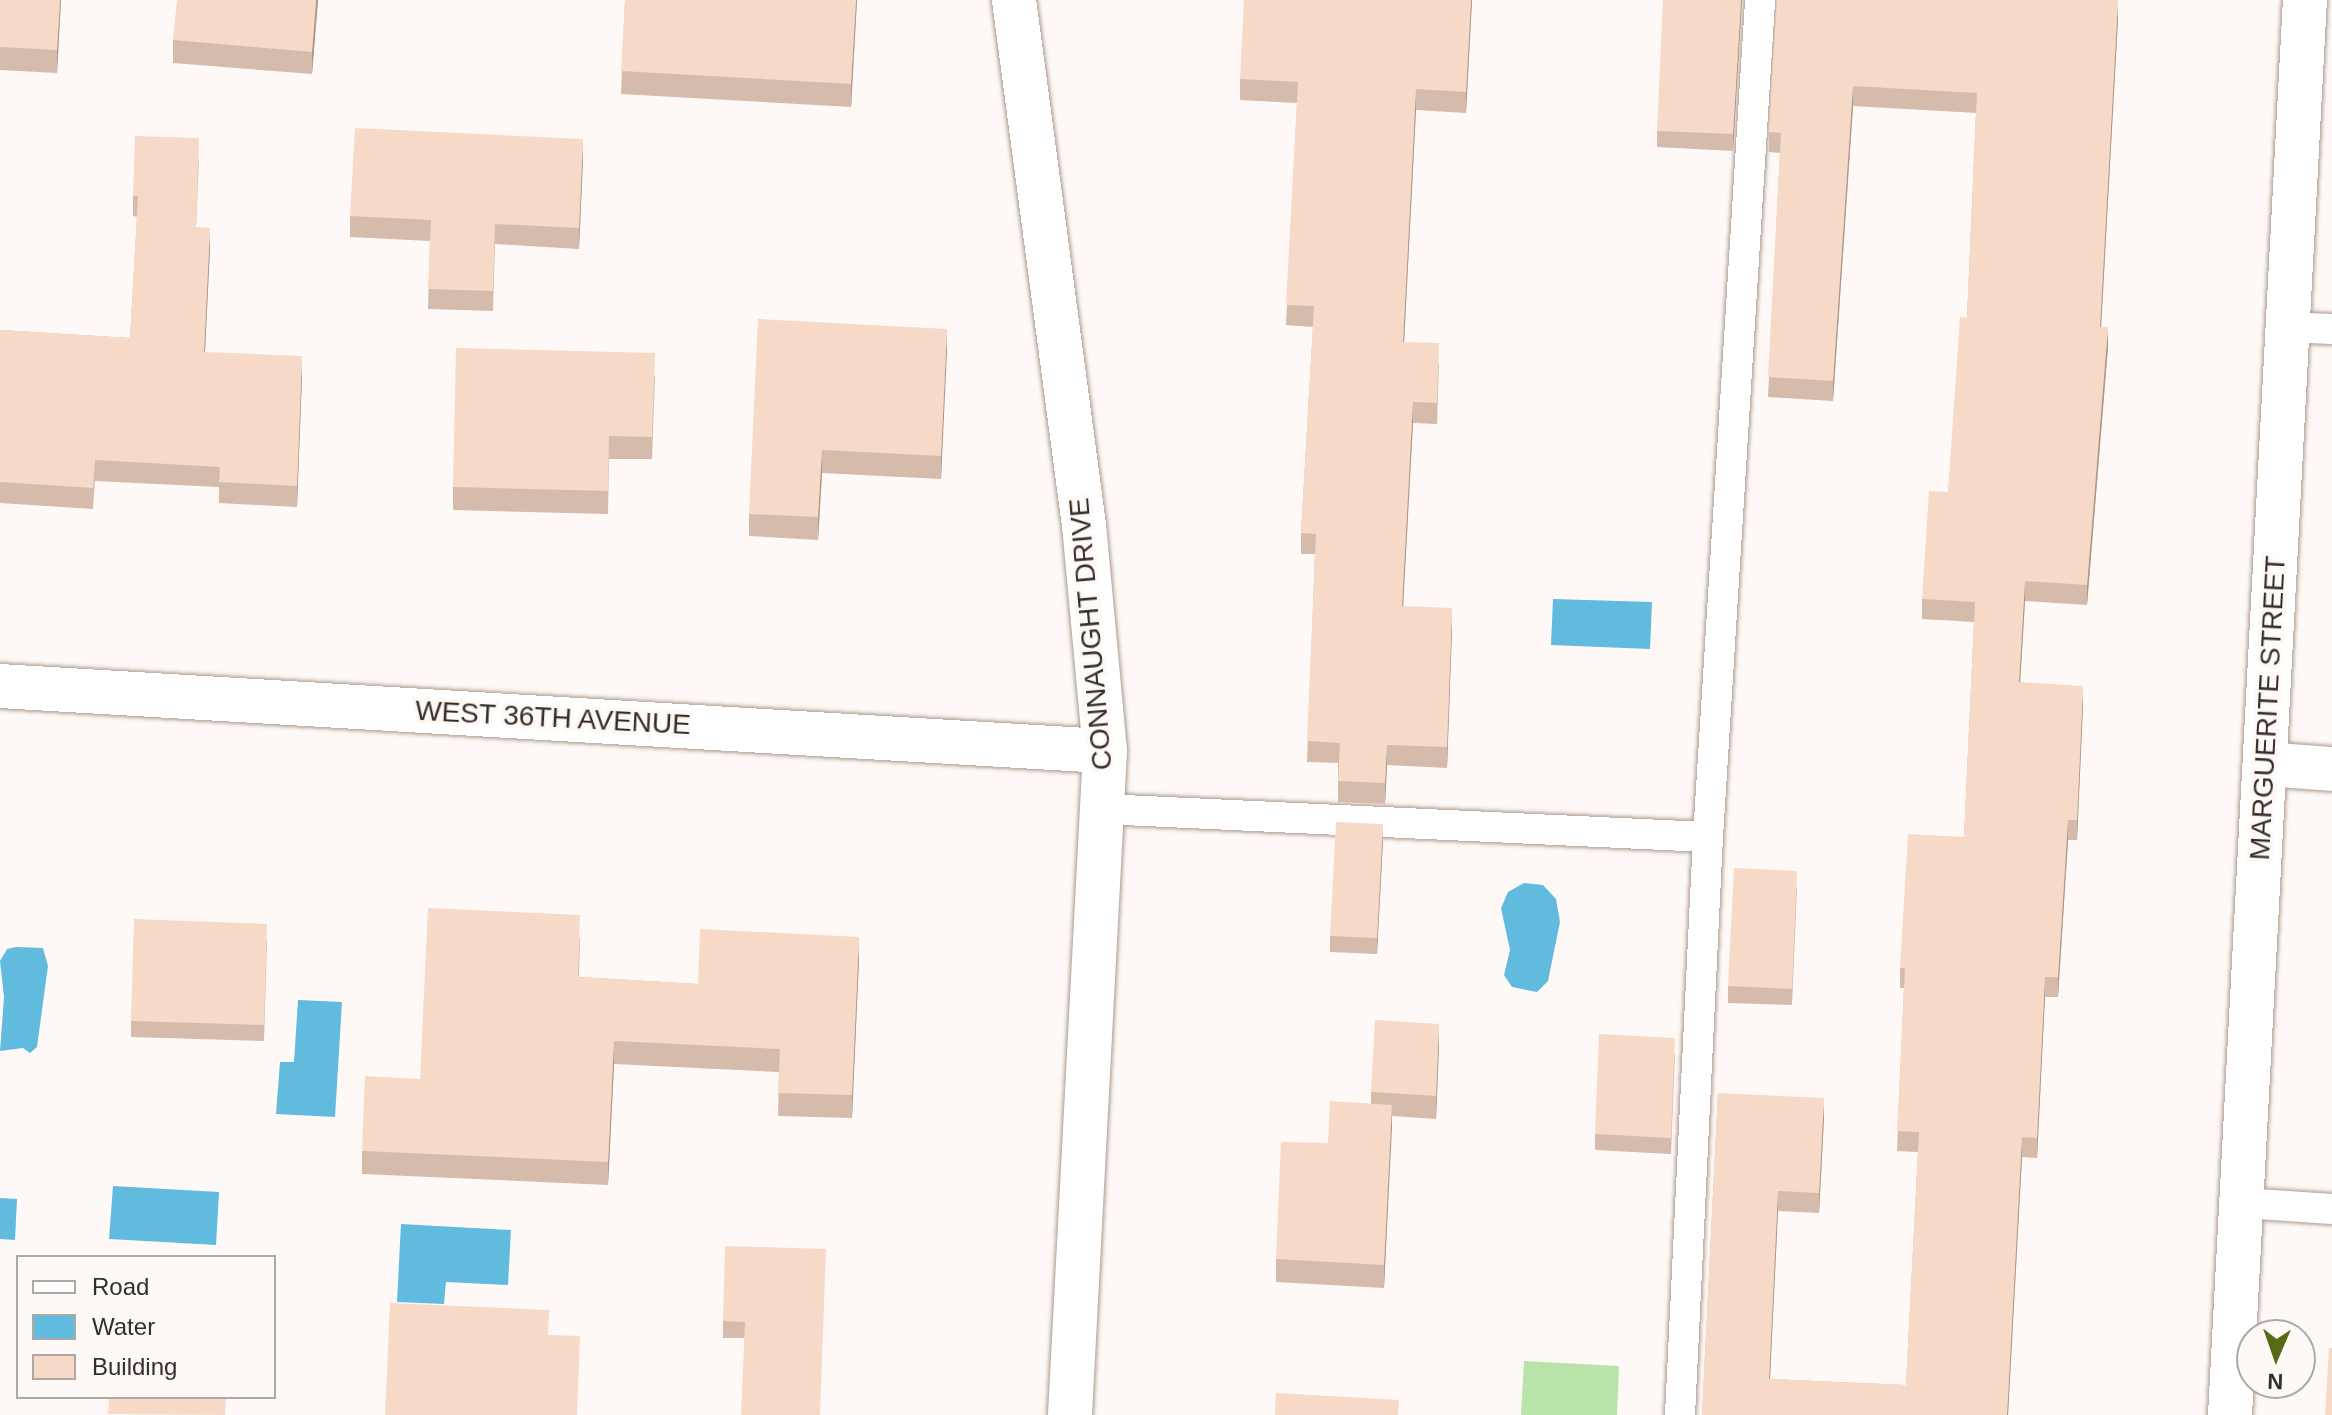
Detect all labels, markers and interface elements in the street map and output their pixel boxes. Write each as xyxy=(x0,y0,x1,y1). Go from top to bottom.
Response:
street label: CONNAUGHT DRIVE xyxy=(1062,496,1120,772)
street label: MARGUERITE STREET xyxy=(2243,555,2293,861)
street label: WEST 36TH AVENUE xyxy=(413,694,693,742)
legend xyxy=(16,1255,276,1399)
text: Road xyxy=(92,1273,149,1300)
text: Water xyxy=(92,1313,155,1340)
north arrow xyxy=(2236,1319,2316,1399)
text: Building xyxy=(92,1353,177,1380)
text: N xyxy=(2267,1369,2284,1394)

